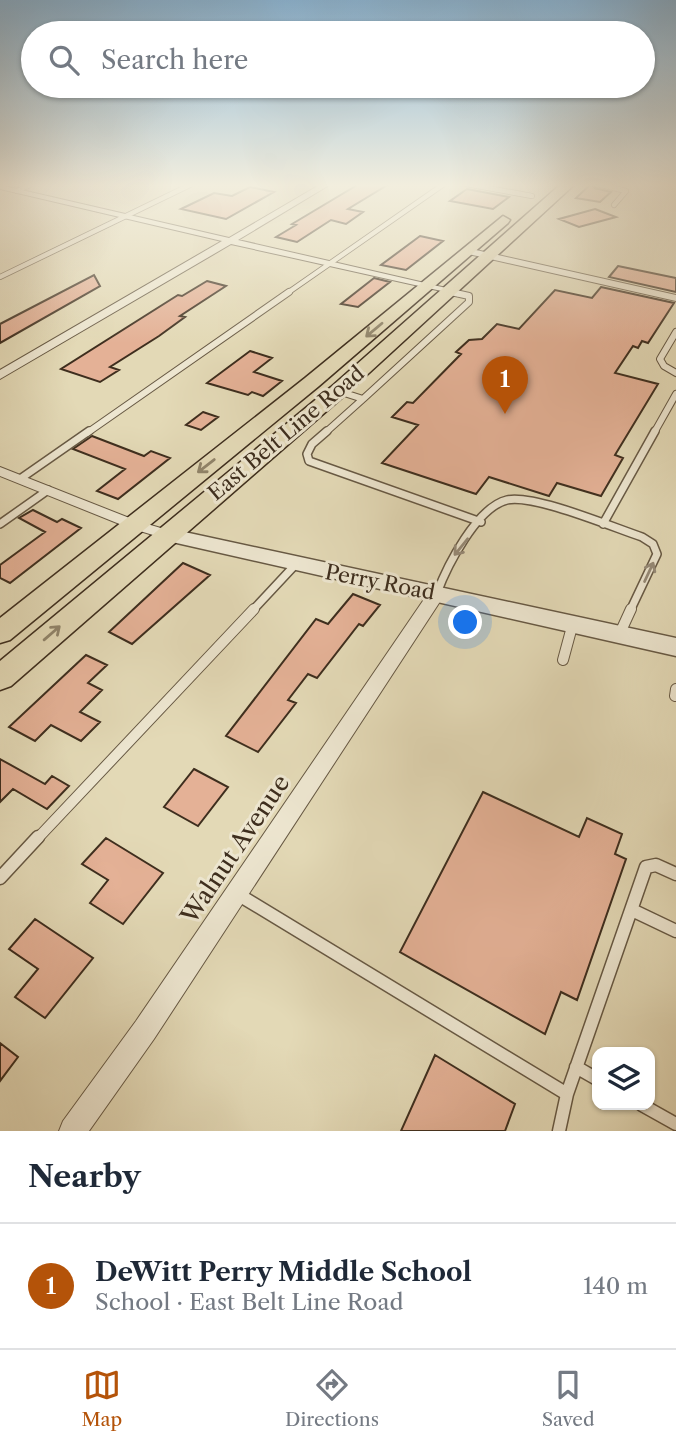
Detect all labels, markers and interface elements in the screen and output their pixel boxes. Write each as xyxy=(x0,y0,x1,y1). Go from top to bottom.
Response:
search box xyxy=(21,21,655,98)
icon: search xyxy=(45,41,83,79)
text: Search here xyxy=(101,44,248,76)
one-way arrow xyxy=(365,322,383,338)
pin: 1 xyxy=(482,356,528,414)
street label: East Belt Line Road xyxy=(203,360,369,506)
one-way arrow xyxy=(197,459,215,474)
one-way arrow xyxy=(454,538,469,556)
street label: Perry Road xyxy=(323,559,437,605)
one-way arrow xyxy=(643,562,656,583)
your location xyxy=(448,605,482,639)
one-way arrow xyxy=(42,625,60,641)
street label: Walnut Avenue xyxy=(174,769,295,930)
map controls xyxy=(592,1047,655,1110)
button: layers xyxy=(592,1047,655,1110)
text: Nearby xyxy=(28,1158,141,1195)
text: DeWitt Perry Middle School xyxy=(95,1256,472,1288)
text: 1 xyxy=(46,1272,56,1300)
text: 140 m xyxy=(583,1272,648,1300)
text: School · East Belt Line Road xyxy=(95,1288,404,1316)
tab: Map xyxy=(81,1366,122,1431)
tab: Directions xyxy=(285,1366,379,1431)
tab: Saved xyxy=(542,1366,595,1431)

